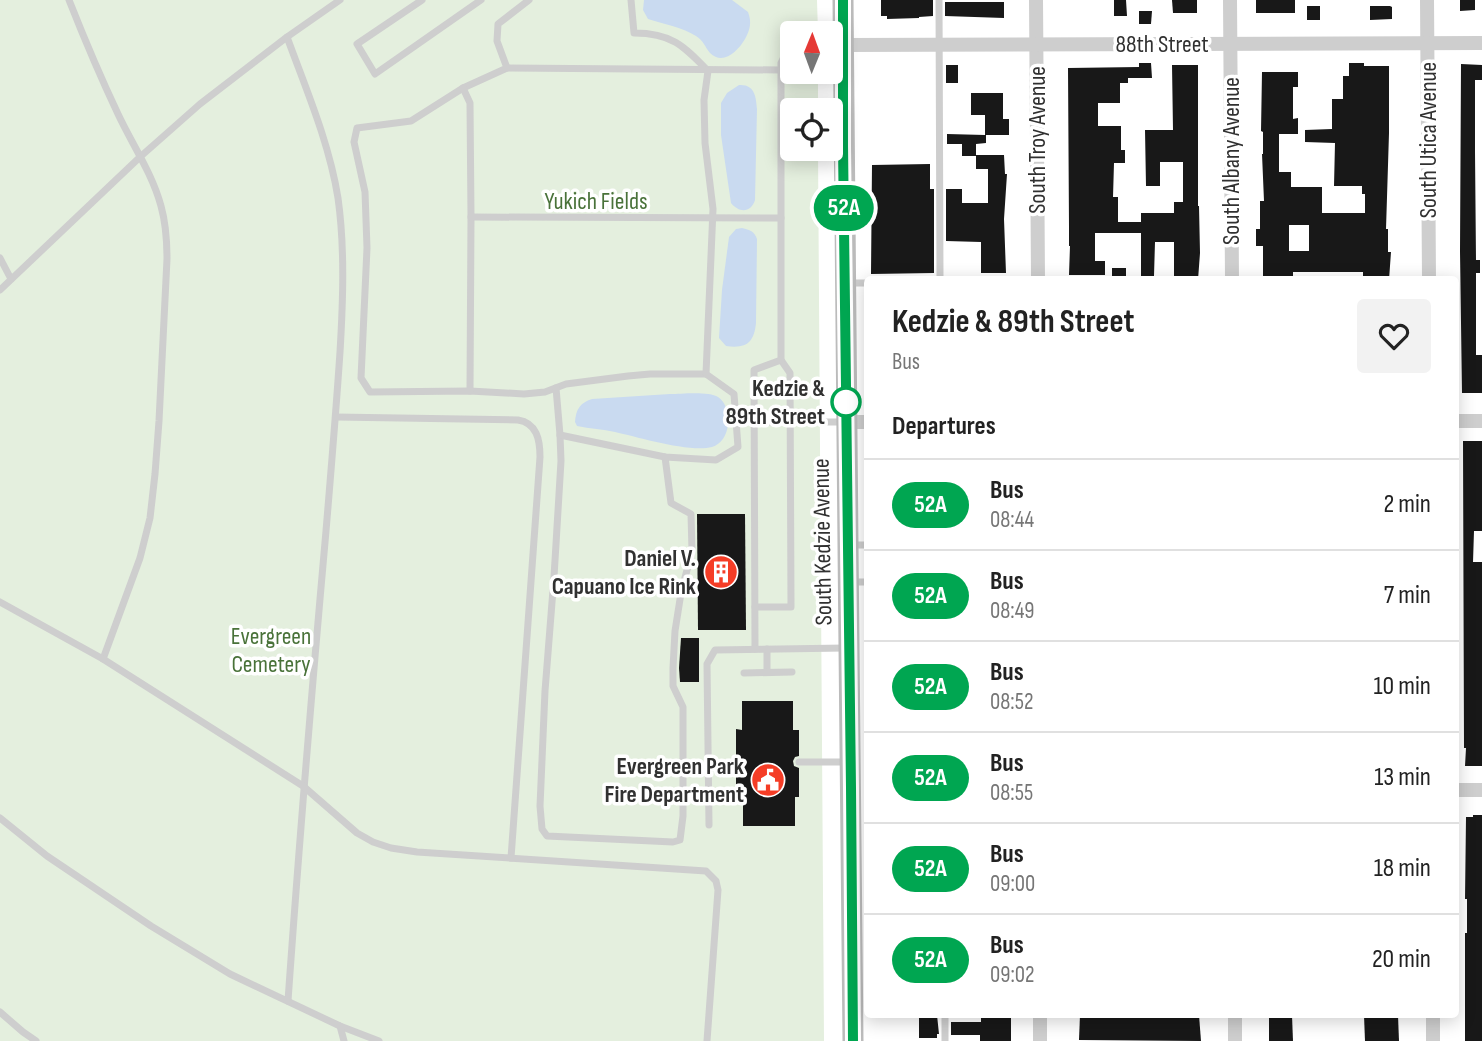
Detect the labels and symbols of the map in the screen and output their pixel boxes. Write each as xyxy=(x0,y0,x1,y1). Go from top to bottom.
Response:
north arrow xyxy=(780,21,844,84)
street label: 88th Street xyxy=(1115,30,1209,59)
street label: South Utica Avenue xyxy=(1414,62,1443,218)
street label: South Troy Avenue xyxy=(1023,66,1052,214)
street label: South Albany Avenue xyxy=(1217,77,1246,245)
line badge: 52A xyxy=(804,185,884,231)
park label: Yukich Fields xyxy=(544,187,648,216)
place label: Kedzie & 89th Street xyxy=(725,374,825,431)
marker: Kedzie & 89th Street xyxy=(831,387,861,417)
street label: South Kedzie Avenue xyxy=(807,458,838,626)
place label: Daniel V. Capuano Ice Rink xyxy=(552,544,696,601)
building icon: Daniel V. Capuano Ice Rink xyxy=(702,553,740,591)
park label: Evergreen Cemetery xyxy=(231,622,311,679)
place label: Evergreen Park Fire Department xyxy=(604,752,744,809)
public building icon: Evergreen Park Fire Department xyxy=(749,761,787,799)

